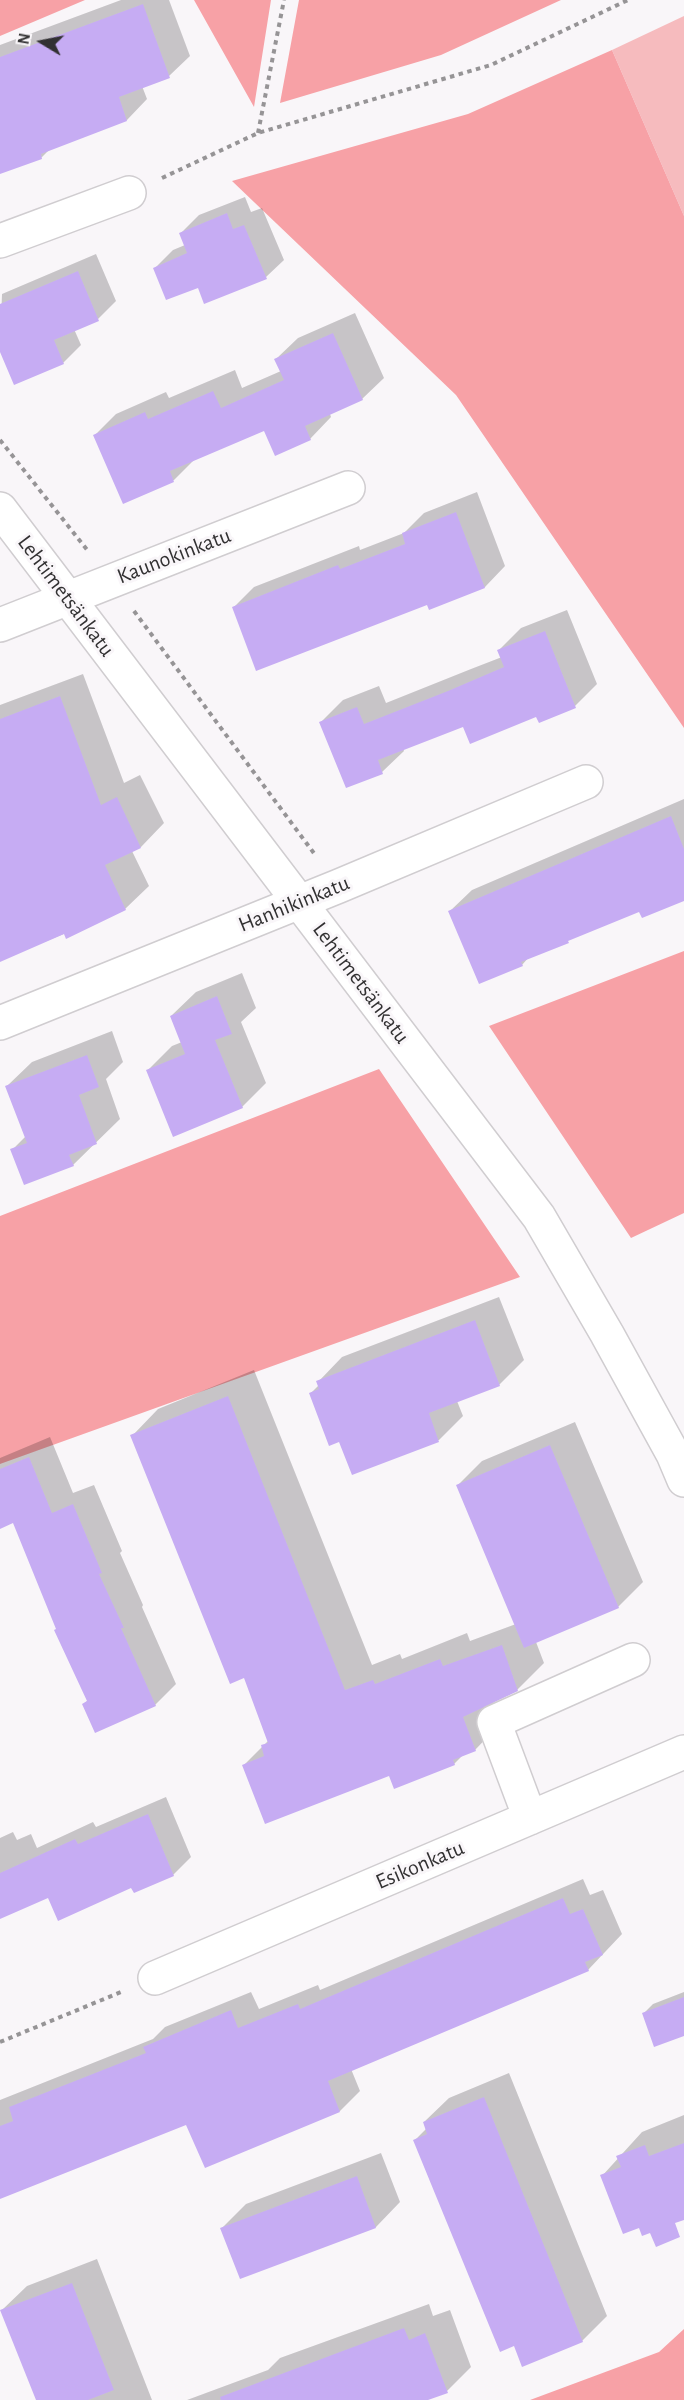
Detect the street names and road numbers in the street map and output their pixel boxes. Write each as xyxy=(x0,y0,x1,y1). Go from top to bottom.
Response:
street label: Kaunokinkatu xyxy=(113,522,235,590)
street label: Lehtimetsänkatu xyxy=(12,530,120,662)
street label: Hanhikinkatu xyxy=(235,870,353,938)
street label: Lehtimetsänkatu xyxy=(307,917,415,1049)
street label: Esikonkatu xyxy=(372,1835,468,1895)

